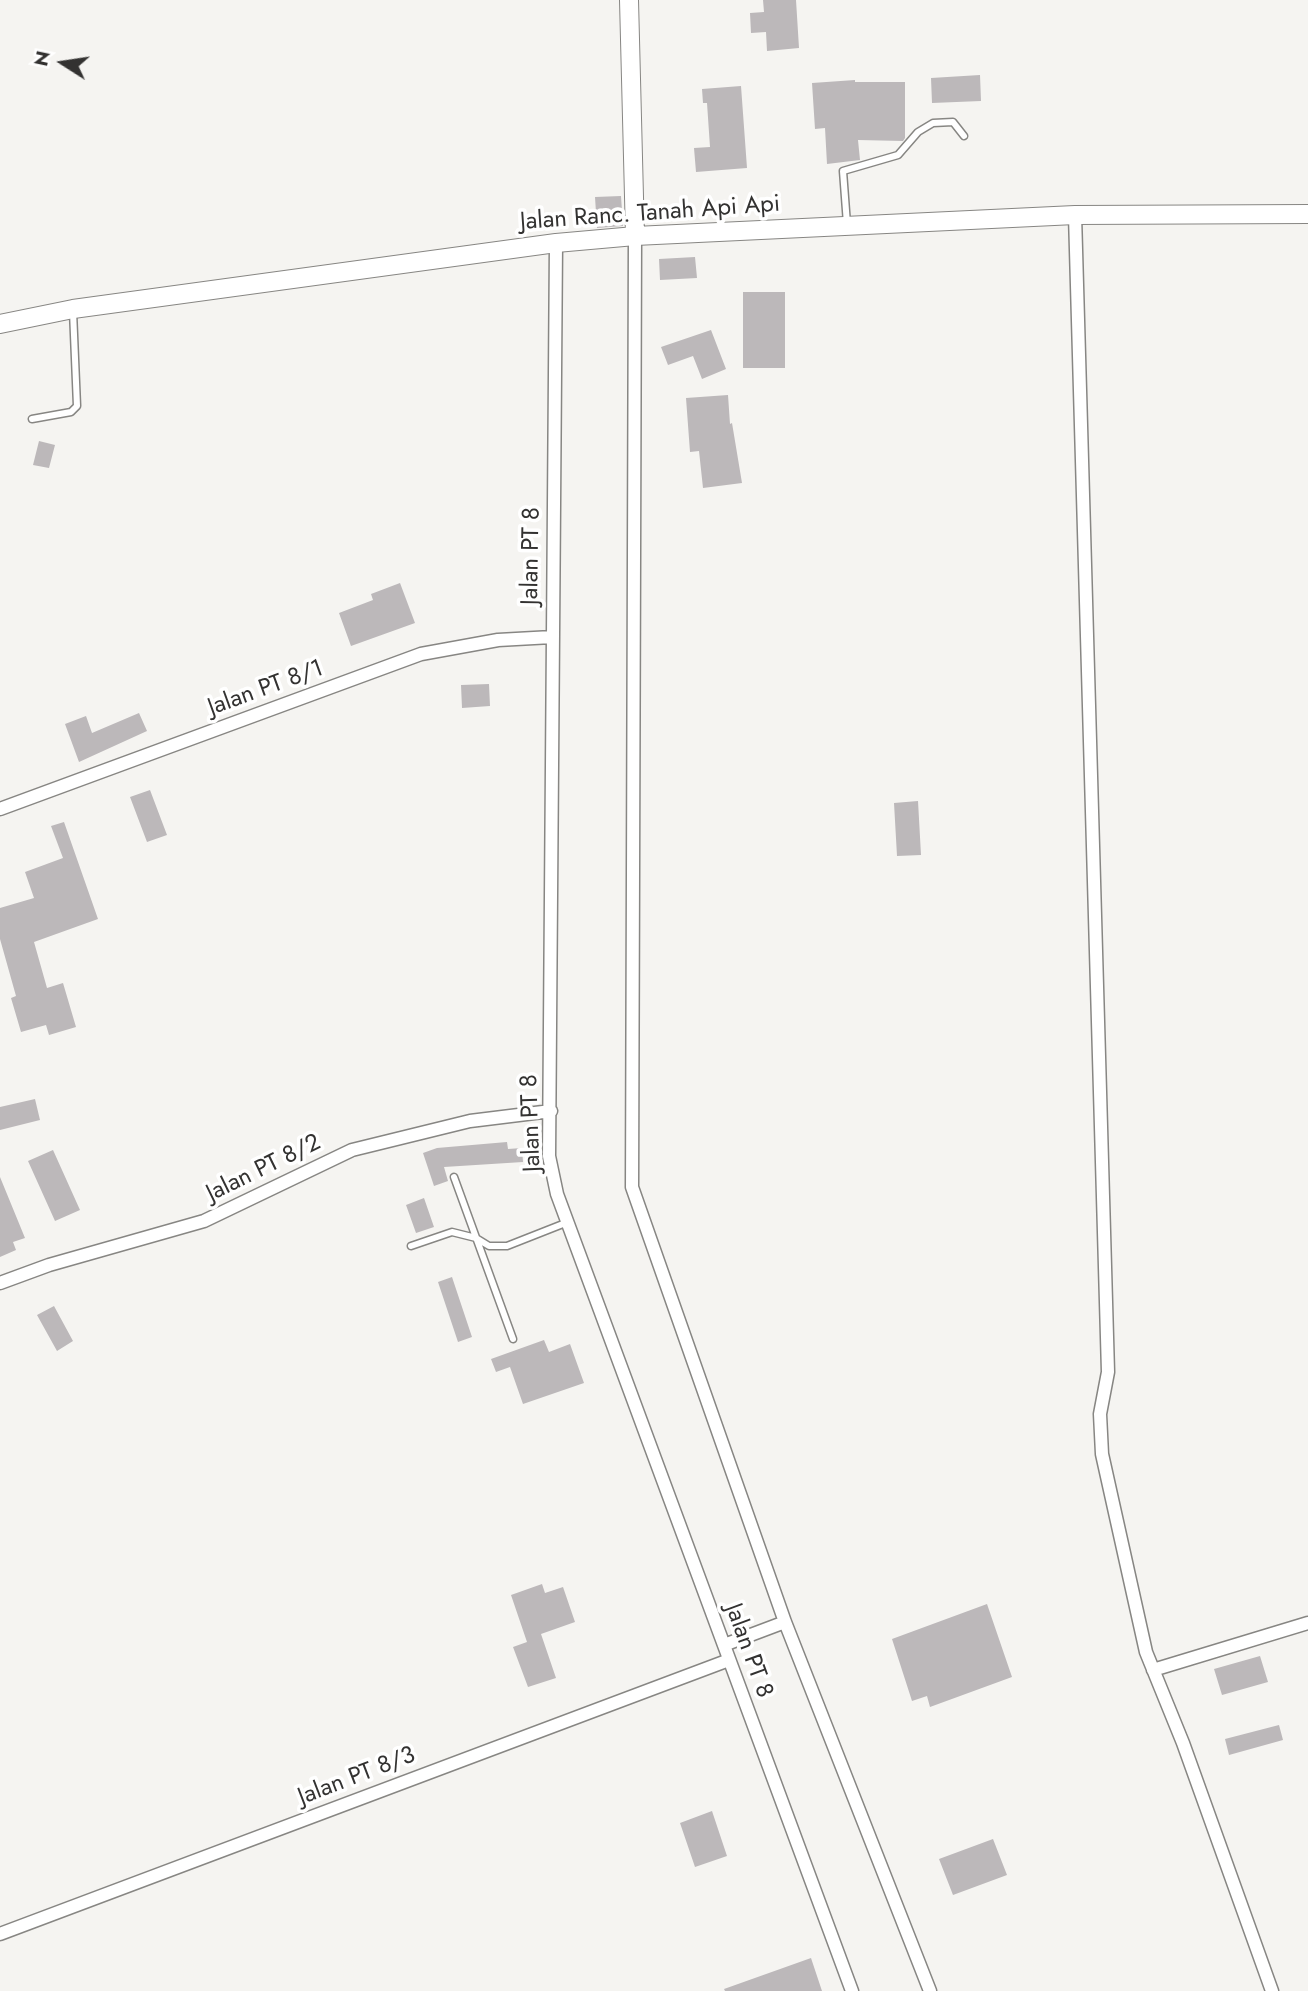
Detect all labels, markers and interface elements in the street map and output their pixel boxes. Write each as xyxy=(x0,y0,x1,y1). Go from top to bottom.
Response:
north arrow xyxy=(28,28,98,98)
text: N xyxy=(27,48,57,69)
street label: Jalan Ranc. Tanah Api Api xyxy=(519,191,781,237)
street label: Jalan PT 8 xyxy=(517,507,547,605)
street label: Jalan PT 8/1 xyxy=(204,655,328,723)
street label: Jalan PT 8 xyxy=(516,1073,548,1173)
street label: Jalan PT 8/2 xyxy=(202,1129,326,1209)
street label: Jalan PT 8 xyxy=(718,1600,778,1702)
street label: Jalan PT 8/3 xyxy=(294,1741,420,1813)

